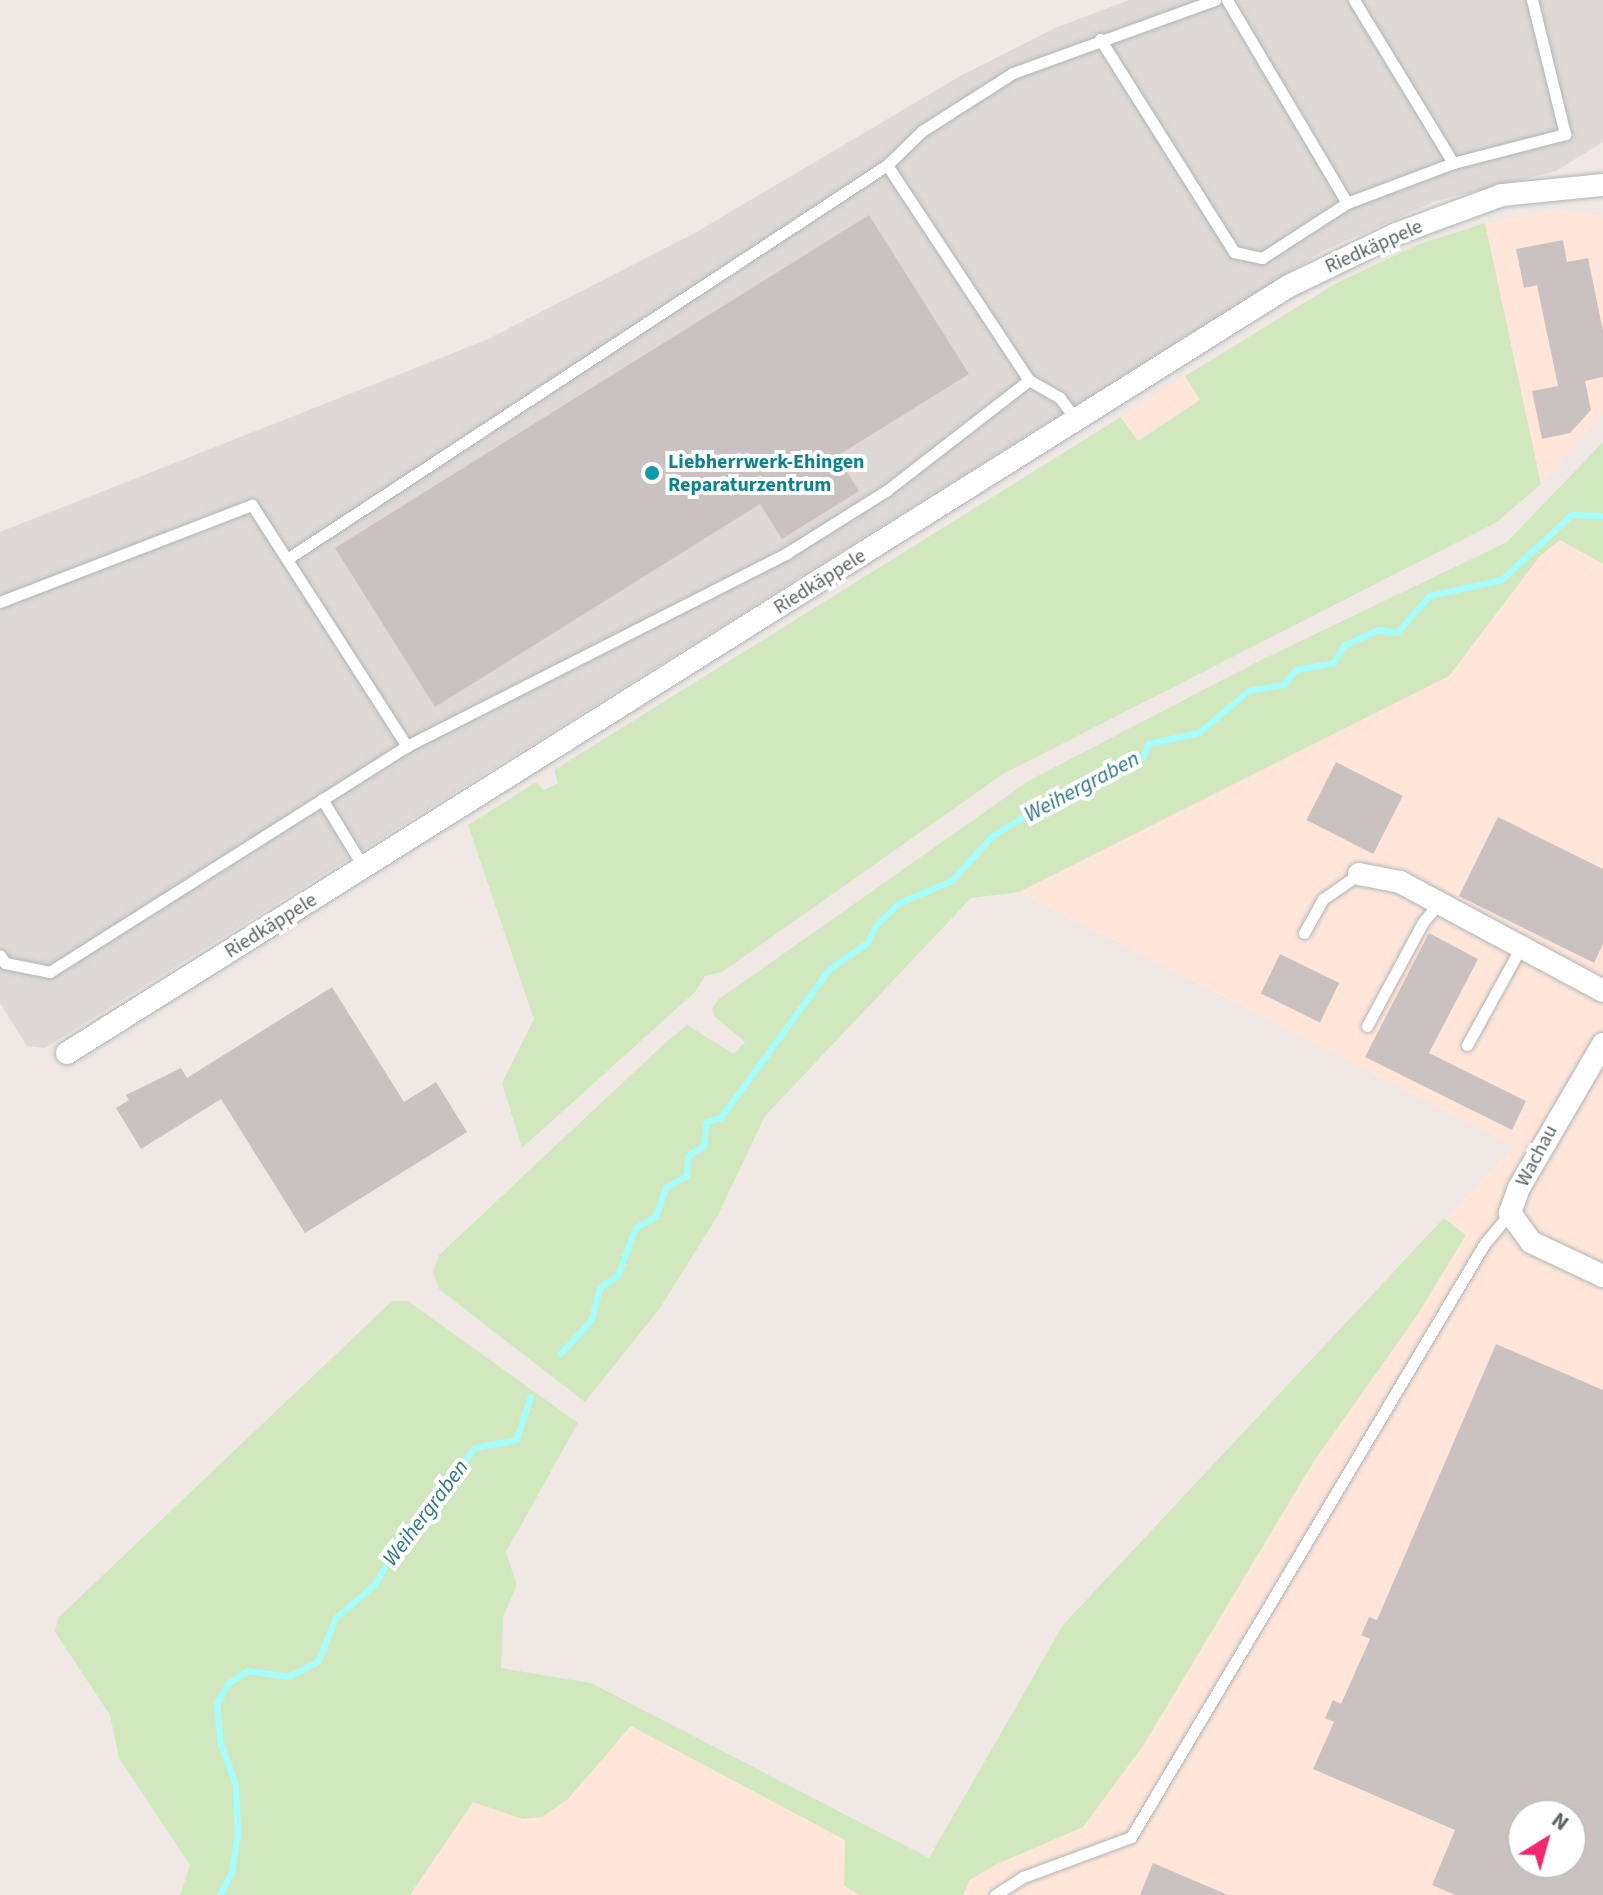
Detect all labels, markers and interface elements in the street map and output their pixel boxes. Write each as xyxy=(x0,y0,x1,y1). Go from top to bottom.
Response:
street label: Riedkäppele xyxy=(1322,215,1426,279)
place label: Liebherrwerk-Ehingen Reparaturzentrum xyxy=(668,450,865,497)
marker: Liebherrwerk-Ehingen Reparaturzentrum xyxy=(643,464,661,482)
street label: Riedkäppele xyxy=(769,544,871,620)
water label: Weihergraben xyxy=(1020,746,1144,828)
street label: Riedkäppele xyxy=(220,888,322,964)
street label: Wachau xyxy=(1511,1121,1563,1191)
water label: Weihergraben xyxy=(377,1455,475,1571)
north arrow xyxy=(1507,1799,1587,1879)
text: N xyxy=(1545,1804,1576,1839)

